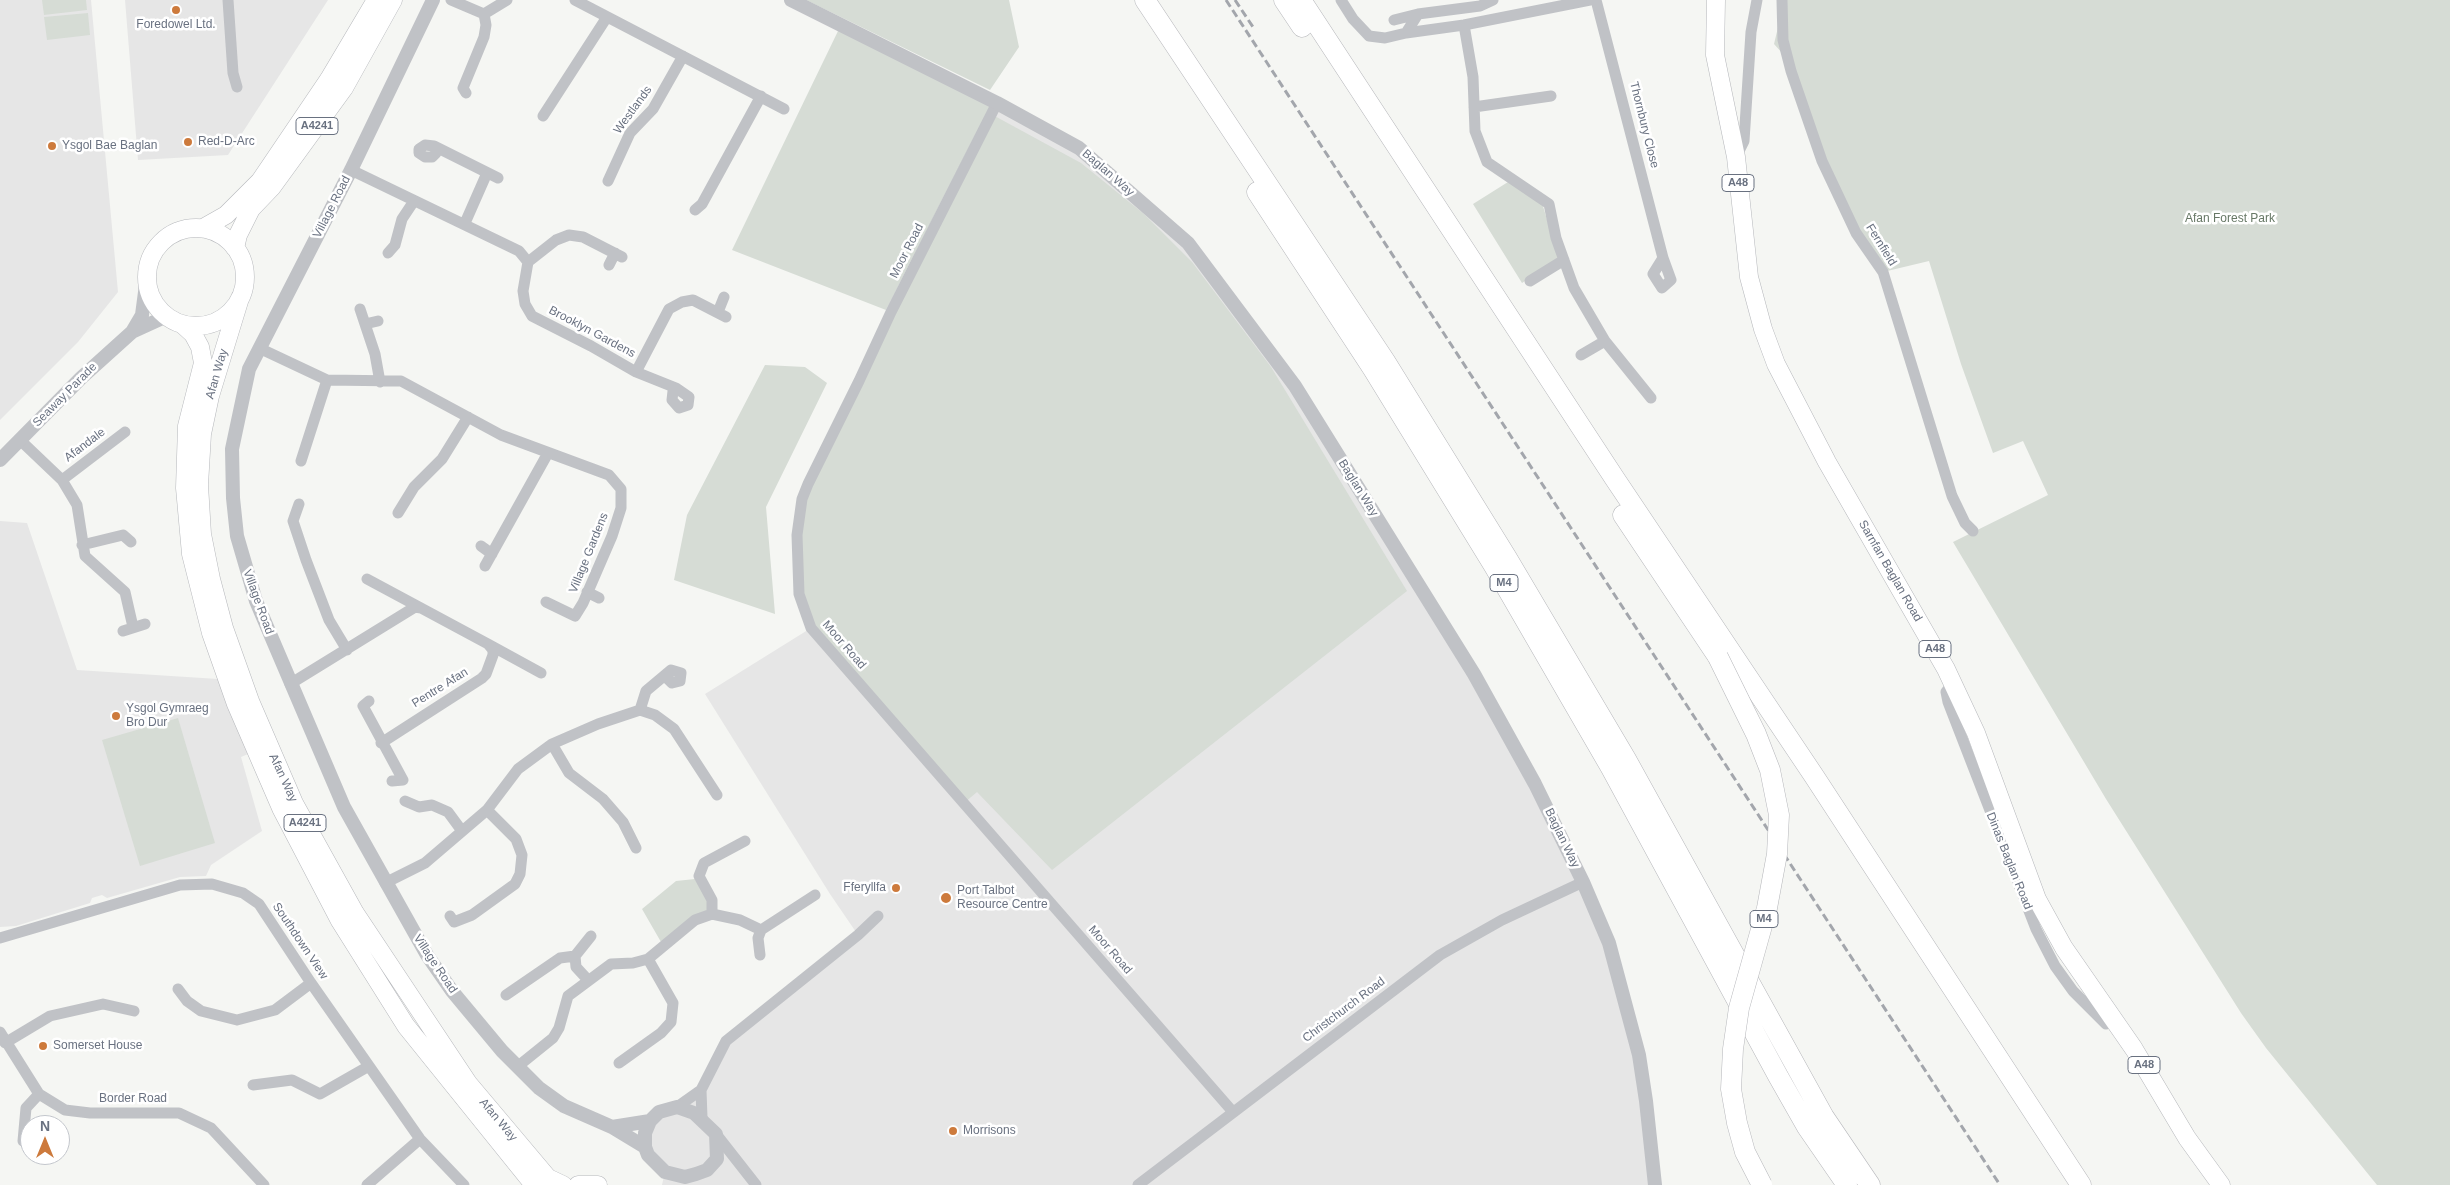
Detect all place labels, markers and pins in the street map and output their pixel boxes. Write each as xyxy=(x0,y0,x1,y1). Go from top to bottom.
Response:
marker: Foredowel Ltd. xyxy=(170,4,182,16)
place label: Foredowel Ltd. xyxy=(136,18,216,32)
place label: Red-D-Arc xyxy=(198,135,255,149)
marker: Red-D-Arc xyxy=(182,136,194,148)
place label: Ysgol Bae Baglan xyxy=(62,139,157,153)
marker: Ysgol Bae Baglan xyxy=(46,140,58,152)
place label: Ysgol Gymraeg Bro Dur xyxy=(126,702,209,730)
marker: Ysgol Gymraeg Bro Dur xyxy=(110,710,122,722)
place label: Fferyllfa xyxy=(843,881,886,895)
marker: Fferyllfa xyxy=(890,882,902,894)
place label: Port Talbot Resource Centre xyxy=(957,884,1048,912)
marker: Port Talbot Resource Centre xyxy=(939,891,953,905)
place label: Somerset House xyxy=(53,1039,142,1053)
marker: Somerset House xyxy=(37,1040,49,1052)
place label: Morrisons xyxy=(963,1124,1016,1138)
marker: Morrisons xyxy=(947,1125,959,1137)

